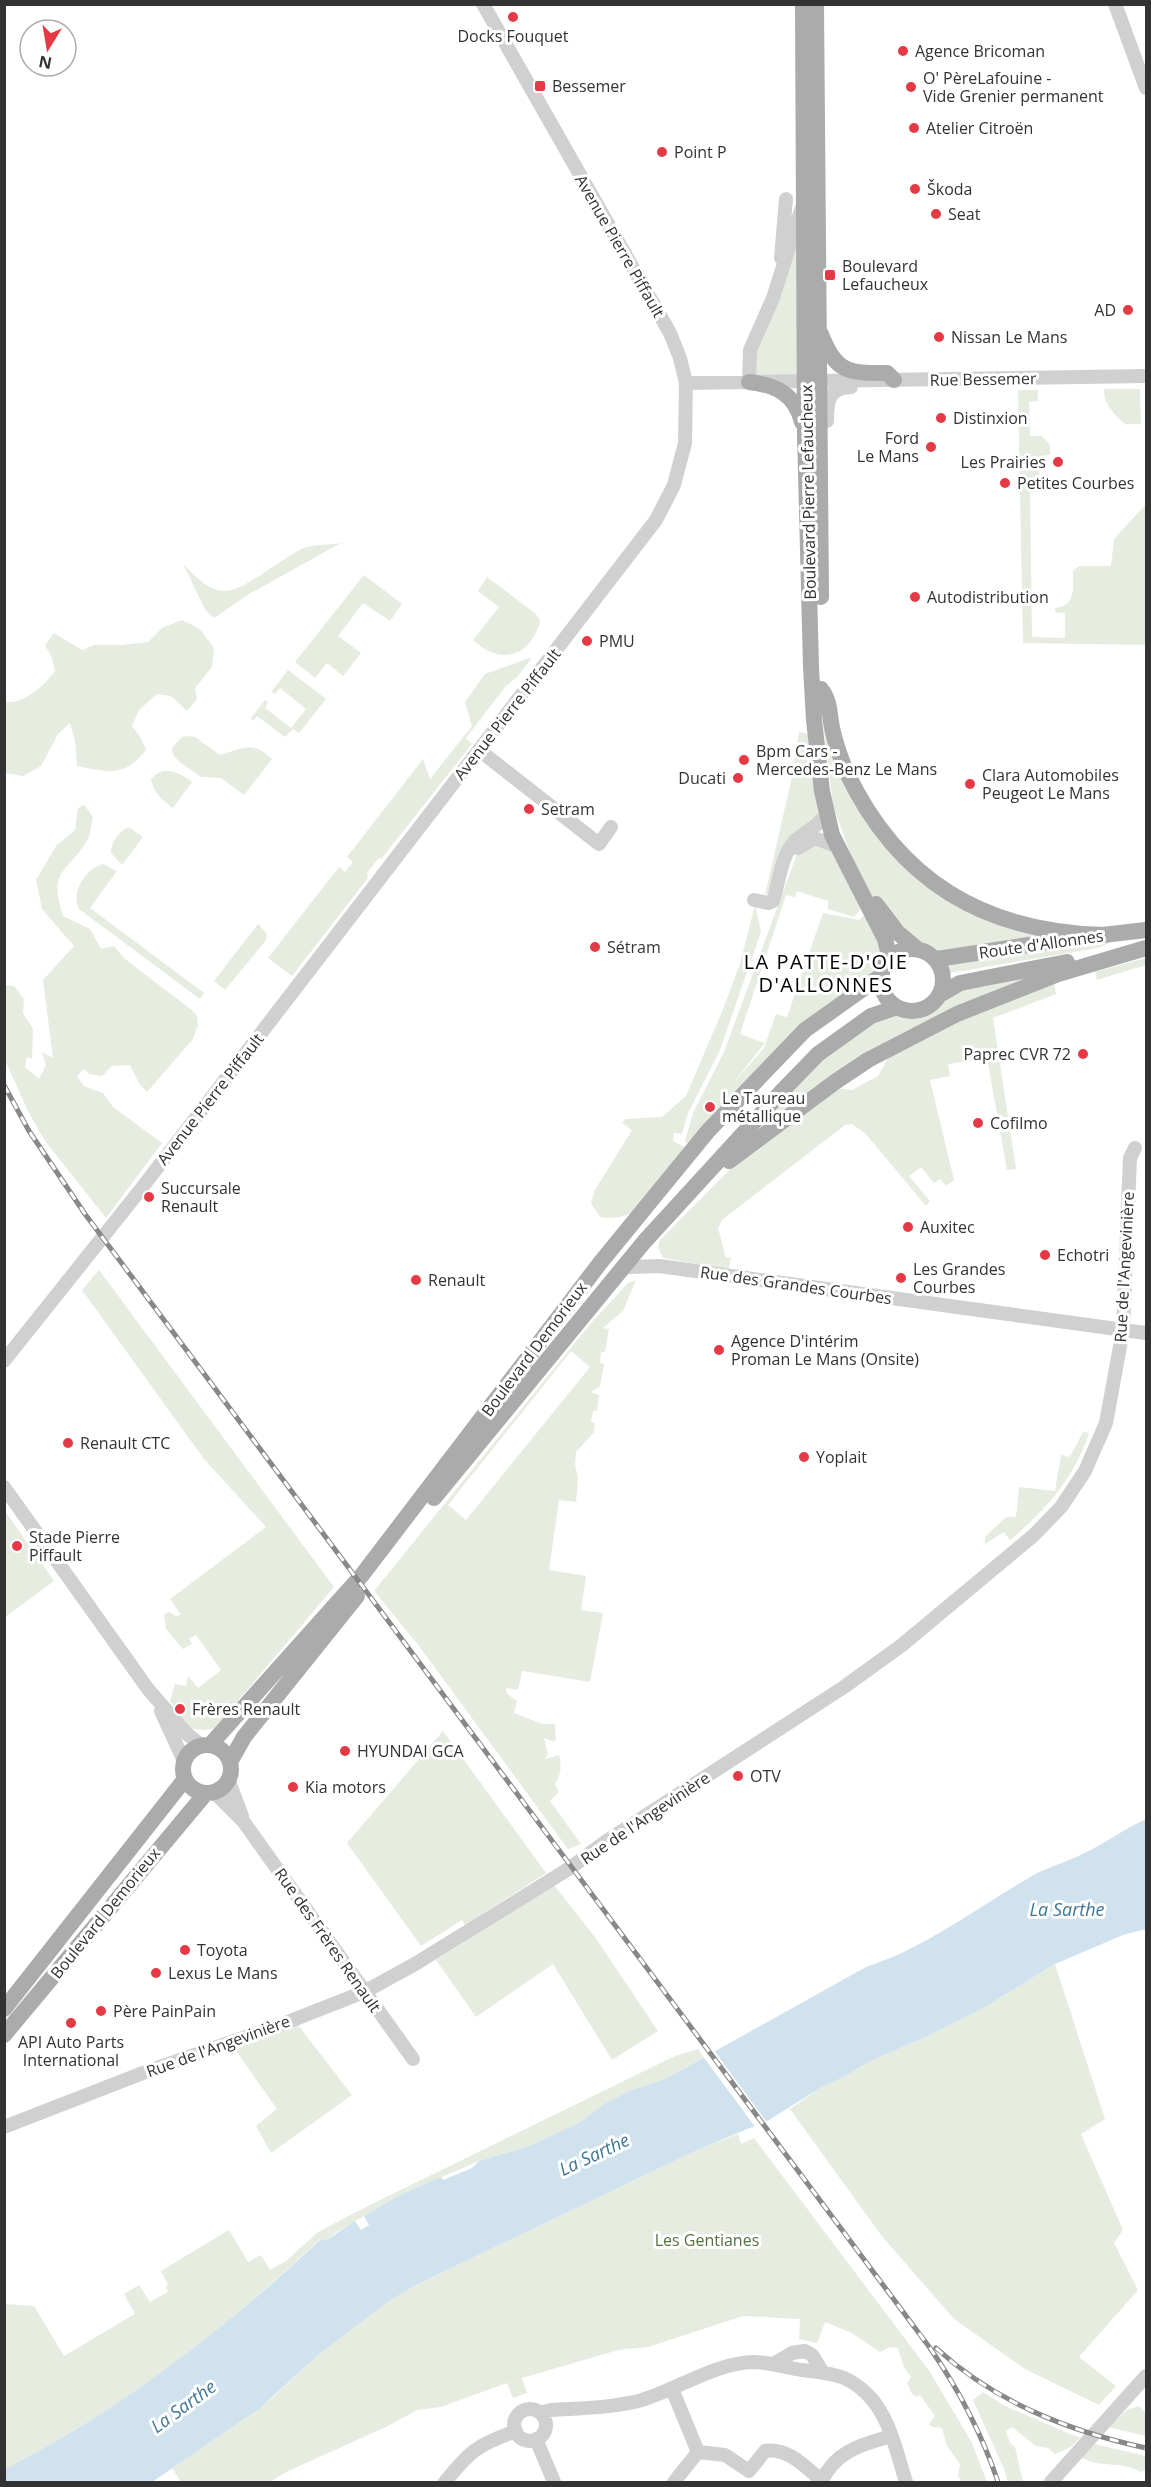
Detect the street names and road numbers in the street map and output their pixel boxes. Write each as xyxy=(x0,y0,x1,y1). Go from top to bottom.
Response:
street label: Avenue Pierre Piffault xyxy=(570,171,670,322)
street label: Rue Bessemer xyxy=(929,367,1037,391)
street label: Boulevard Pierre Lefaucheux xyxy=(795,384,821,600)
street label: Avenue Pierre Piffault xyxy=(449,643,566,784)
street label: Route d'Allonnes xyxy=(977,924,1105,964)
street label: Avenue Pierre Piffault xyxy=(152,1028,269,1169)
street label: Rue de l'Angevinière xyxy=(1109,1191,1139,1343)
street label: Rue des Grandes Courbes xyxy=(699,1261,893,1309)
street label: Boulevard Demorieux xyxy=(476,1277,592,1421)
street label: Rue de l'Angevinière xyxy=(576,1767,714,1869)
street label: Boulevard Demorieux xyxy=(45,1842,165,1983)
street label: Rue des Frères Renault xyxy=(270,1863,386,2017)
street label: Rue de l'Angevinière xyxy=(143,2010,293,2082)

